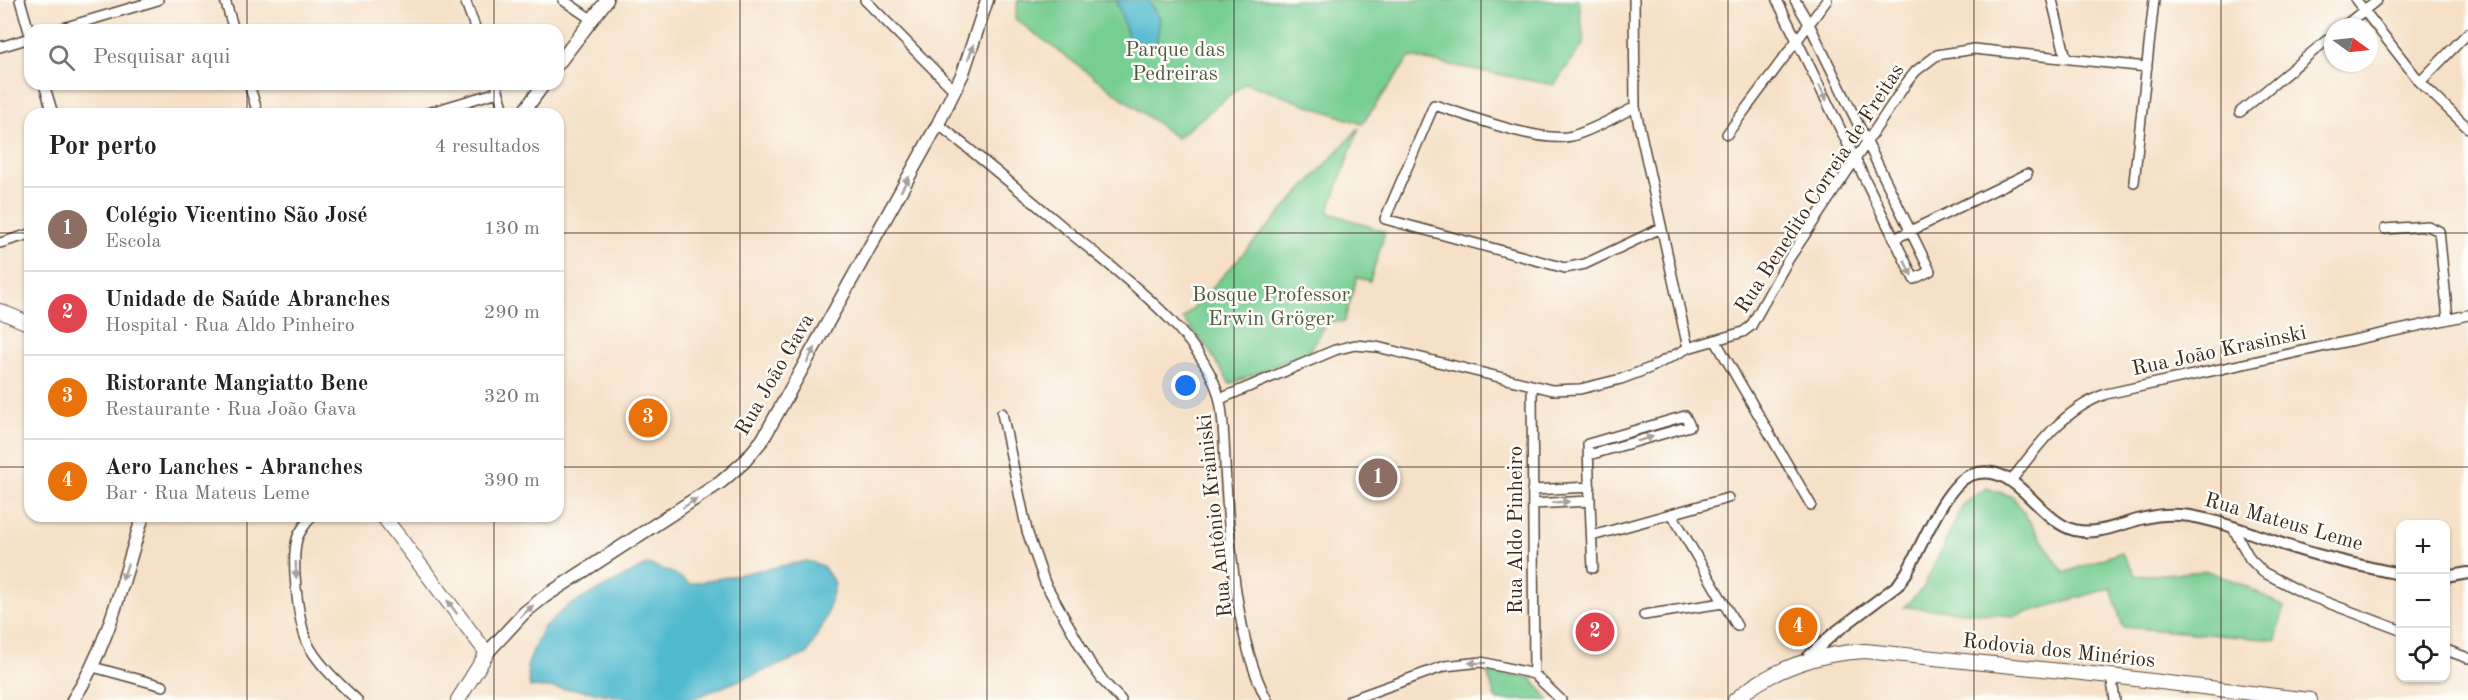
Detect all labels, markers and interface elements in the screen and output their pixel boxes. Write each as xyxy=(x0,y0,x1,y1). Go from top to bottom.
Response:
north arrow xyxy=(2324,18,2378,72)
search box xyxy=(24,24,564,90)
park label: Parque das Pedreiras xyxy=(1125,40,1225,85)
icon: search xyxy=(45,41,78,74)
one-way arrow xyxy=(967,43,977,61)
text: Pesquisar aqui xyxy=(93,46,230,68)
street label: Rua Benedito Correia de Freitas xyxy=(1732,60,1909,317)
one-way arrow xyxy=(1818,84,1827,101)
text: Por perto xyxy=(48,134,157,160)
text: 4 resultados xyxy=(435,137,540,157)
one-way arrow xyxy=(900,175,910,192)
text: Colégio Vicentino São José xyxy=(105,205,368,227)
text: 1 xyxy=(62,219,73,239)
text: 130 m xyxy=(484,219,540,239)
text: Escola xyxy=(105,232,161,252)
one-way arrow xyxy=(1903,259,1913,276)
park label: Bosque Professor Erwin Gröger xyxy=(1192,285,1351,330)
text: Unidade de Saúde Abranches xyxy=(105,289,390,311)
text: 2 xyxy=(62,303,73,323)
text: 290 m xyxy=(484,303,540,323)
street label: Rua João Gava xyxy=(732,310,819,439)
text: Hospital · Rua Aldo Pinheiro xyxy=(105,316,355,336)
street label: Rua João Krasinski xyxy=(2130,323,2308,380)
one-way arrow xyxy=(806,346,816,363)
your location xyxy=(1171,371,1200,400)
text: Ristorante Mangiatto Bene xyxy=(105,373,368,395)
text: 3 xyxy=(62,387,73,407)
text: 320 m xyxy=(484,387,540,407)
pin: 3 xyxy=(628,396,668,440)
text: Restaurante · Rua João Gava xyxy=(105,400,357,420)
street label: Rua Antônio Krainiski xyxy=(1194,413,1237,618)
one-way arrow xyxy=(1636,434,1654,443)
street label: Rua Aldo Pinheiro xyxy=(1506,446,1527,614)
pin: 1 xyxy=(1358,456,1398,500)
text: Aero Lanches - Abranches xyxy=(105,457,363,479)
text: 4 xyxy=(62,471,73,491)
text: 390 m xyxy=(484,471,540,491)
text: Bar · Rua Mateus Leme xyxy=(105,484,310,504)
street label: Rua Mateus Leme xyxy=(2202,490,2365,555)
one-way arrow xyxy=(681,497,698,508)
one-way arrow xyxy=(1552,498,1571,507)
map controls xyxy=(2396,520,2450,682)
button: + xyxy=(2396,520,2450,574)
one-way arrow xyxy=(292,560,301,579)
one-way arrow xyxy=(120,563,129,581)
button: − xyxy=(2396,574,2450,628)
one-way arrow xyxy=(446,599,458,615)
one-way arrow xyxy=(520,604,535,618)
pin: 4 xyxy=(1778,604,1818,650)
pin: 2 xyxy=(1576,610,1614,654)
button: locate xyxy=(2396,628,2450,682)
street label: Rodovia dos Minérios xyxy=(1962,631,2156,672)
one-way arrow xyxy=(1467,658,1486,667)

